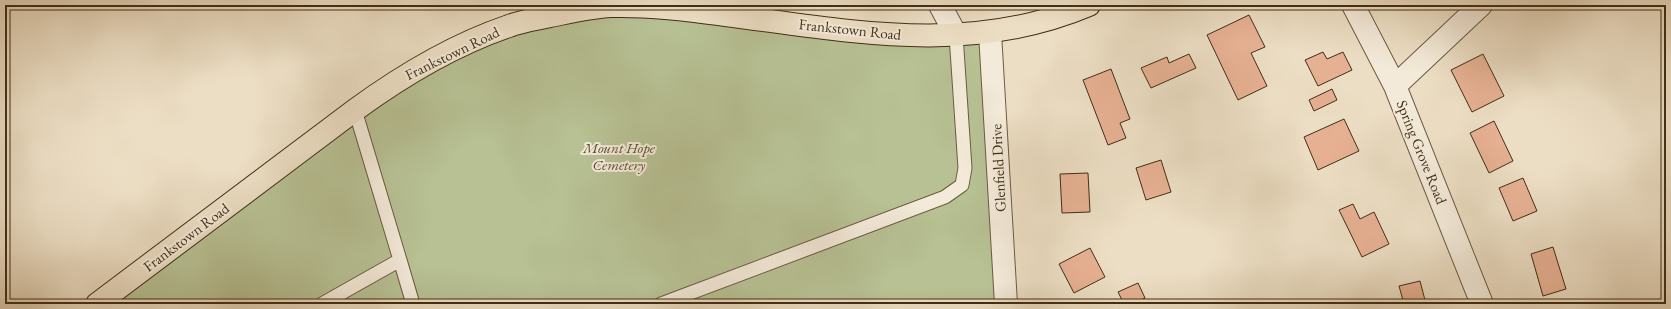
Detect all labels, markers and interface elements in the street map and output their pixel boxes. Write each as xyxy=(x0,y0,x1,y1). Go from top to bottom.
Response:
street label: Frankstown Road xyxy=(798,14,903,44)
street label: Frankstown Road xyxy=(402,22,503,84)
street label: Spring Grove Road xyxy=(1392,97,1452,207)
street label: Glenfield Drive xyxy=(986,123,1010,213)
park label: Mount Hope Cemetery xyxy=(582,138,656,174)
street label: Frankstown Road xyxy=(139,198,233,276)

